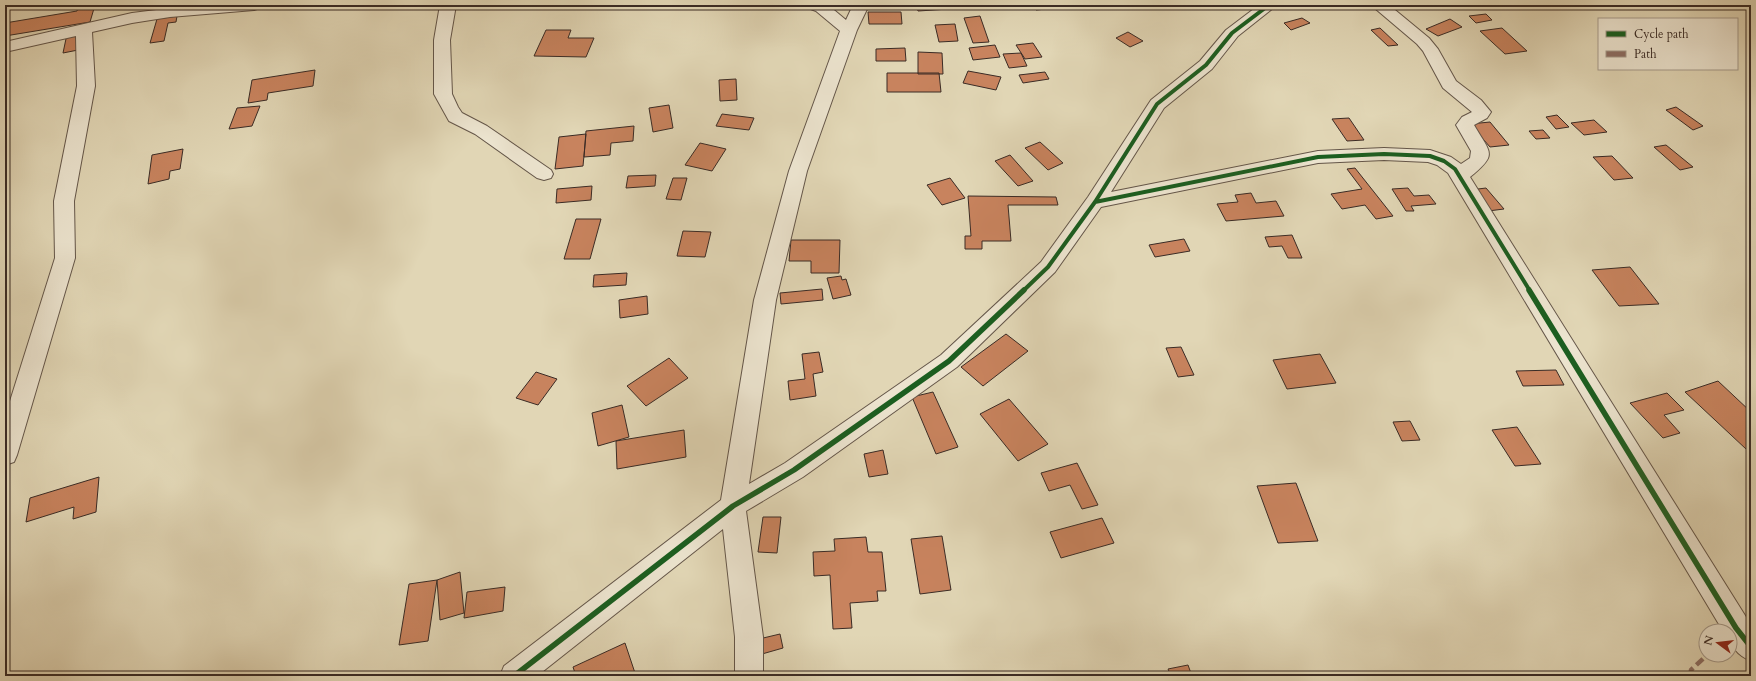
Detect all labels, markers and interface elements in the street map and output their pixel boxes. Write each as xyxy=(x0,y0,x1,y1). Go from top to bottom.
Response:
legend xyxy=(1598,18,1738,70)
text: Cycle path xyxy=(1634,26,1689,42)
text: Path xyxy=(1634,46,1657,62)
north arrow xyxy=(1698,623,1738,663)
text: N xyxy=(1700,634,1717,647)

